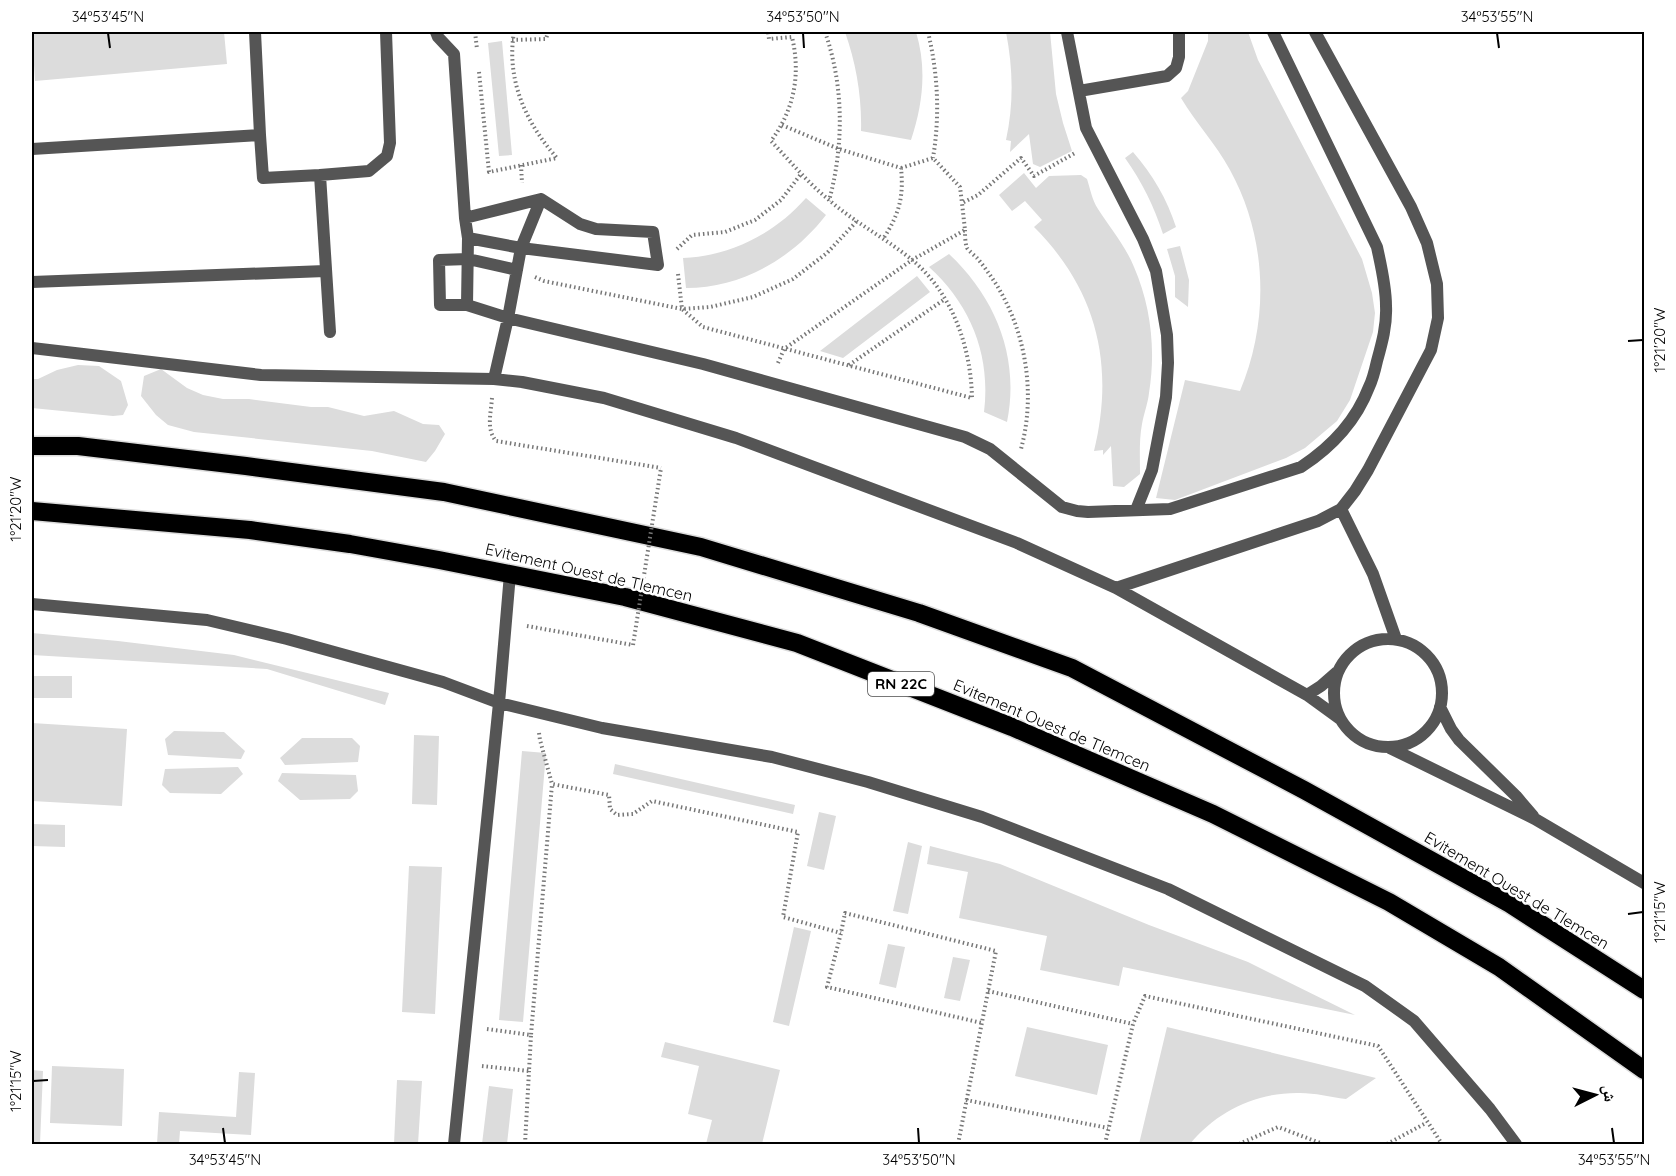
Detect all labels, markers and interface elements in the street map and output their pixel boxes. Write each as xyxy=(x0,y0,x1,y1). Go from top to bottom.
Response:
text: 34°53'45"N xyxy=(72,7,144,26)
text: 34°53'50"N xyxy=(766,7,840,26)
text: 34°53'55"N xyxy=(1461,7,1533,26)
text: 1°21'20"W xyxy=(1650,307,1669,372)
text: 1°21'20"W xyxy=(6,476,25,541)
street label: Evitement Ouest de Tlemcen xyxy=(483,538,695,606)
road number: RN 22C xyxy=(868,672,934,696)
street label: Evitement Ouest de Tlemcen xyxy=(951,674,1153,776)
street label: Evitement Ouest de Tlemcen xyxy=(1421,827,1613,953)
text: 1°21'15"W xyxy=(1650,881,1669,943)
text: 1°21'15"W xyxy=(6,1050,25,1112)
north arrow xyxy=(1565,1065,1625,1125)
text: ش xyxy=(1599,1084,1621,1103)
text: 34°53'45"N xyxy=(189,1150,261,1169)
text: 34°53'50"N xyxy=(882,1150,956,1169)
text: 34°53'55"N xyxy=(1578,1150,1650,1169)

